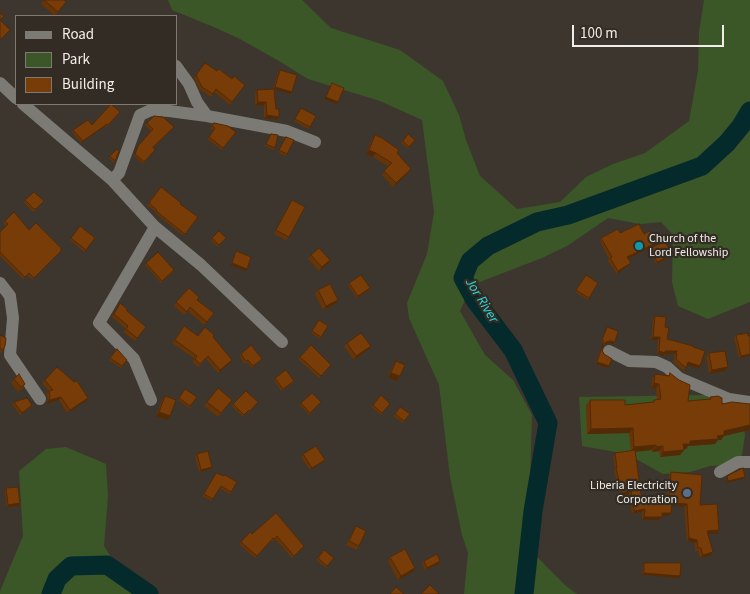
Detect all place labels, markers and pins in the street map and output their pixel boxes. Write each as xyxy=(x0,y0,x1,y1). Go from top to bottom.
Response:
place label: Church of the Lord Fellowship xyxy=(649,232,728,260)
marker: Church of the Lord Fellowship xyxy=(633,240,645,252)
place label: Liberia Electricity Corporation xyxy=(590,479,677,507)
marker: Liberia Electricity Corporation xyxy=(681,487,693,499)

